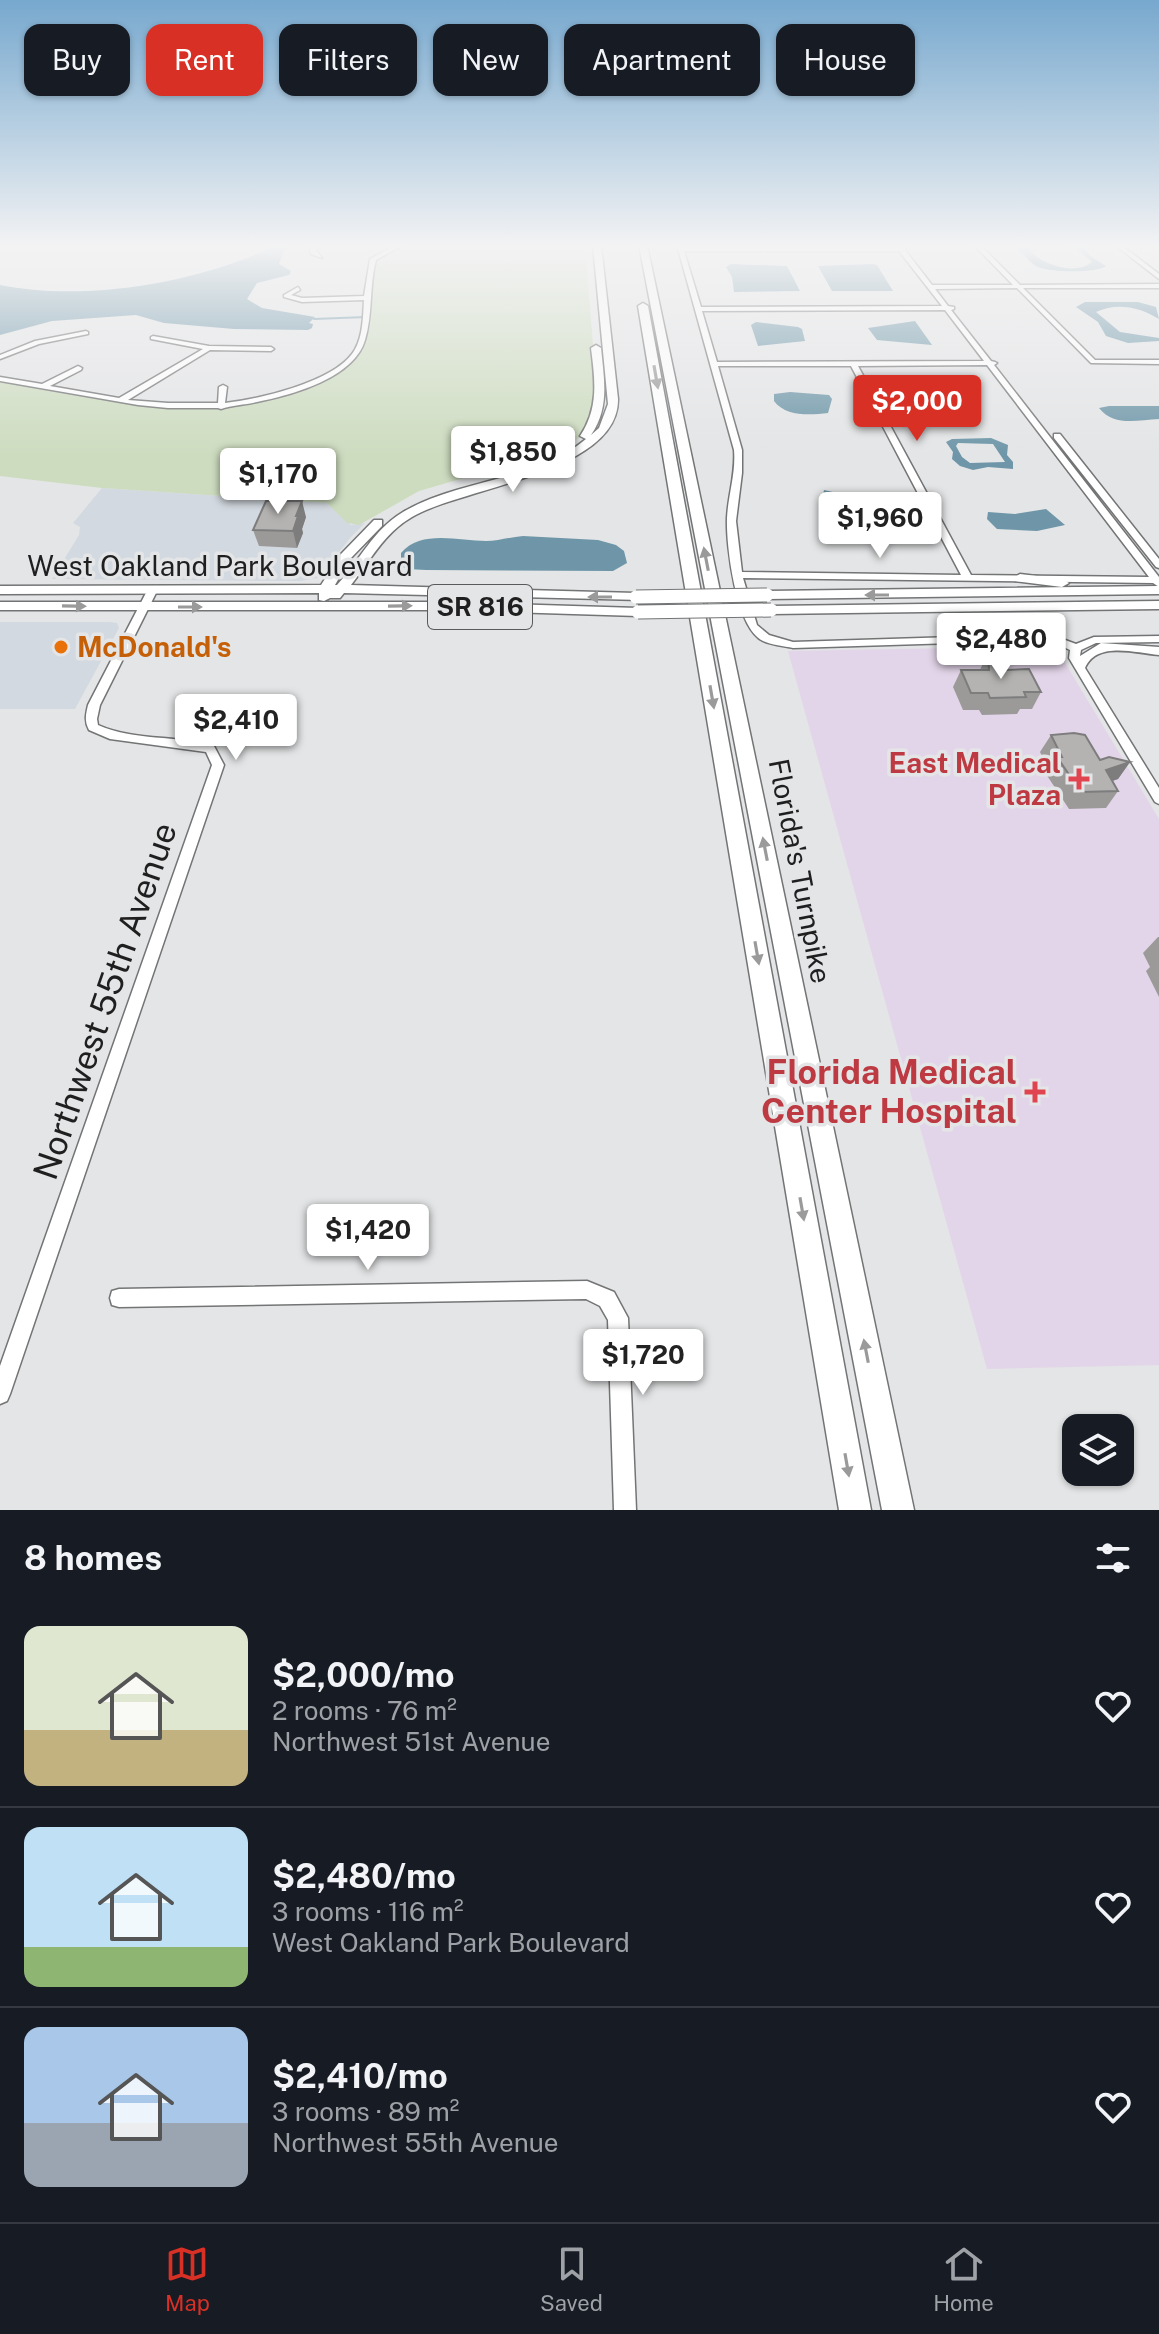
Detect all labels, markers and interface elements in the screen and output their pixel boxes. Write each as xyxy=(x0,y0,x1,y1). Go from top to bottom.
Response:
chip: Buy xyxy=(24,24,130,96)
chip: Rent xyxy=(146,24,263,96)
chip: Filters xyxy=(279,24,417,96)
chip: New xyxy=(433,24,548,96)
chip: Apartment xyxy=(564,24,760,96)
chip: House xyxy=(776,24,915,96)
one-way arrow xyxy=(650,364,662,389)
pin: $2,000 xyxy=(852,375,982,443)
text: $2,000 xyxy=(871,385,963,416)
pin: $1,850 xyxy=(448,426,578,494)
text: $1,850 xyxy=(469,436,557,467)
pin: $1,170 xyxy=(213,448,343,516)
text: $1,170 xyxy=(238,458,318,489)
pin: $1,960 xyxy=(815,492,945,560)
text: $1,960 xyxy=(837,502,923,533)
one-way arrow xyxy=(699,546,712,571)
street label: West Oakland Park Boulevard xyxy=(27,549,413,582)
road number: SR 816 xyxy=(428,585,532,629)
one-way arrow xyxy=(864,589,889,601)
one-way arrow xyxy=(587,591,612,603)
one-way arrow xyxy=(62,600,87,612)
one-way arrow xyxy=(388,600,413,612)
one-way arrow xyxy=(178,601,203,613)
pin: $2,480 xyxy=(936,613,1066,681)
text: $2,480 xyxy=(955,623,1047,654)
place label: McDonald's xyxy=(77,630,231,663)
marker: McDonald's xyxy=(52,638,70,656)
one-way arrow xyxy=(706,685,719,710)
pin: $2,410 xyxy=(171,694,301,762)
text: $2,410 xyxy=(193,704,279,735)
place label: East Medical Plaza xyxy=(889,746,1061,811)
street label: Florida's Turnpike xyxy=(763,756,838,986)
marker: East Medical Plaza xyxy=(1068,768,1090,790)
street label: Northwest 55th Avenue xyxy=(25,817,185,1185)
one-way arrow xyxy=(758,837,770,862)
one-way arrow xyxy=(752,941,764,966)
place label: Florida Medical Center Hospital xyxy=(761,1052,1017,1131)
marker: Florida Medical Center Hospital xyxy=(1024,1081,1046,1103)
one-way arrow xyxy=(797,1197,809,1222)
pin: $1,420 xyxy=(303,1204,433,1272)
text: $1,420 xyxy=(325,1214,411,1245)
pin: $1,720 xyxy=(578,1329,708,1397)
one-way arrow xyxy=(859,1338,872,1363)
text: $1,720 xyxy=(601,1339,685,1370)
map controls xyxy=(1062,1414,1134,1486)
button: layers xyxy=(1062,1414,1134,1486)
one-way arrow xyxy=(842,1453,854,1478)
icon: filters xyxy=(1091,1536,1135,1580)
text: 8 homes xyxy=(24,1538,162,1578)
text: $2,000/mo xyxy=(272,1655,455,1695)
icon: home xyxy=(88,1658,184,1754)
icon: heart xyxy=(1091,1684,1135,1728)
text: 2 rooms · 76 m² xyxy=(272,1695,457,1726)
text: Northwest 51st Avenue xyxy=(272,1726,550,1757)
text: $2,480/mo xyxy=(272,1856,456,1896)
icon: home xyxy=(88,1859,184,1955)
icon: heart xyxy=(1091,1885,1135,1929)
text: 3 rooms · 116 m² xyxy=(272,1896,464,1927)
text: West Oakland Park Boulevard xyxy=(272,1927,630,1958)
text: $2,410/mo xyxy=(272,2056,448,2096)
icon: home xyxy=(88,2059,184,2155)
icon: heart xyxy=(1091,2085,1135,2129)
text: 3 rooms · 89 m² xyxy=(272,2096,459,2127)
text: Northwest 55th Avenue xyxy=(272,2127,559,2158)
tab: Map xyxy=(165,2242,210,2316)
tab: Saved xyxy=(540,2242,603,2316)
tab: Home xyxy=(933,2242,994,2316)

